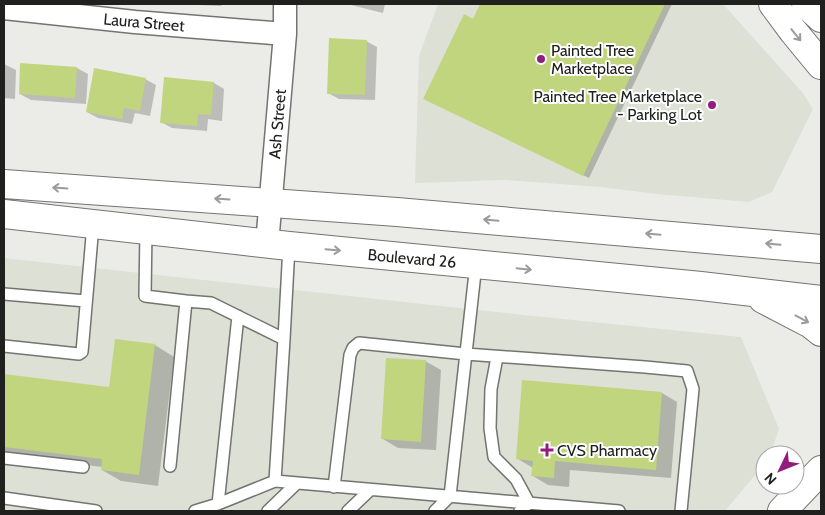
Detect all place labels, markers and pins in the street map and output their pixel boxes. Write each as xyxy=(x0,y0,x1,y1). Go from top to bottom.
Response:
place label: Painted Tree Marketplace xyxy=(551,41,634,78)
marker: Painted Tree Marketplace xyxy=(535,53,547,65)
place label: Painted Tree Marketplace - Parking Lot xyxy=(533,87,703,124)
marker: Painted Tree Marketplace - Parking Lot xyxy=(706,99,718,111)
place label: CVS Pharmacy xyxy=(557,441,657,460)
marker: CVS Pharmacy xyxy=(541,444,553,456)

